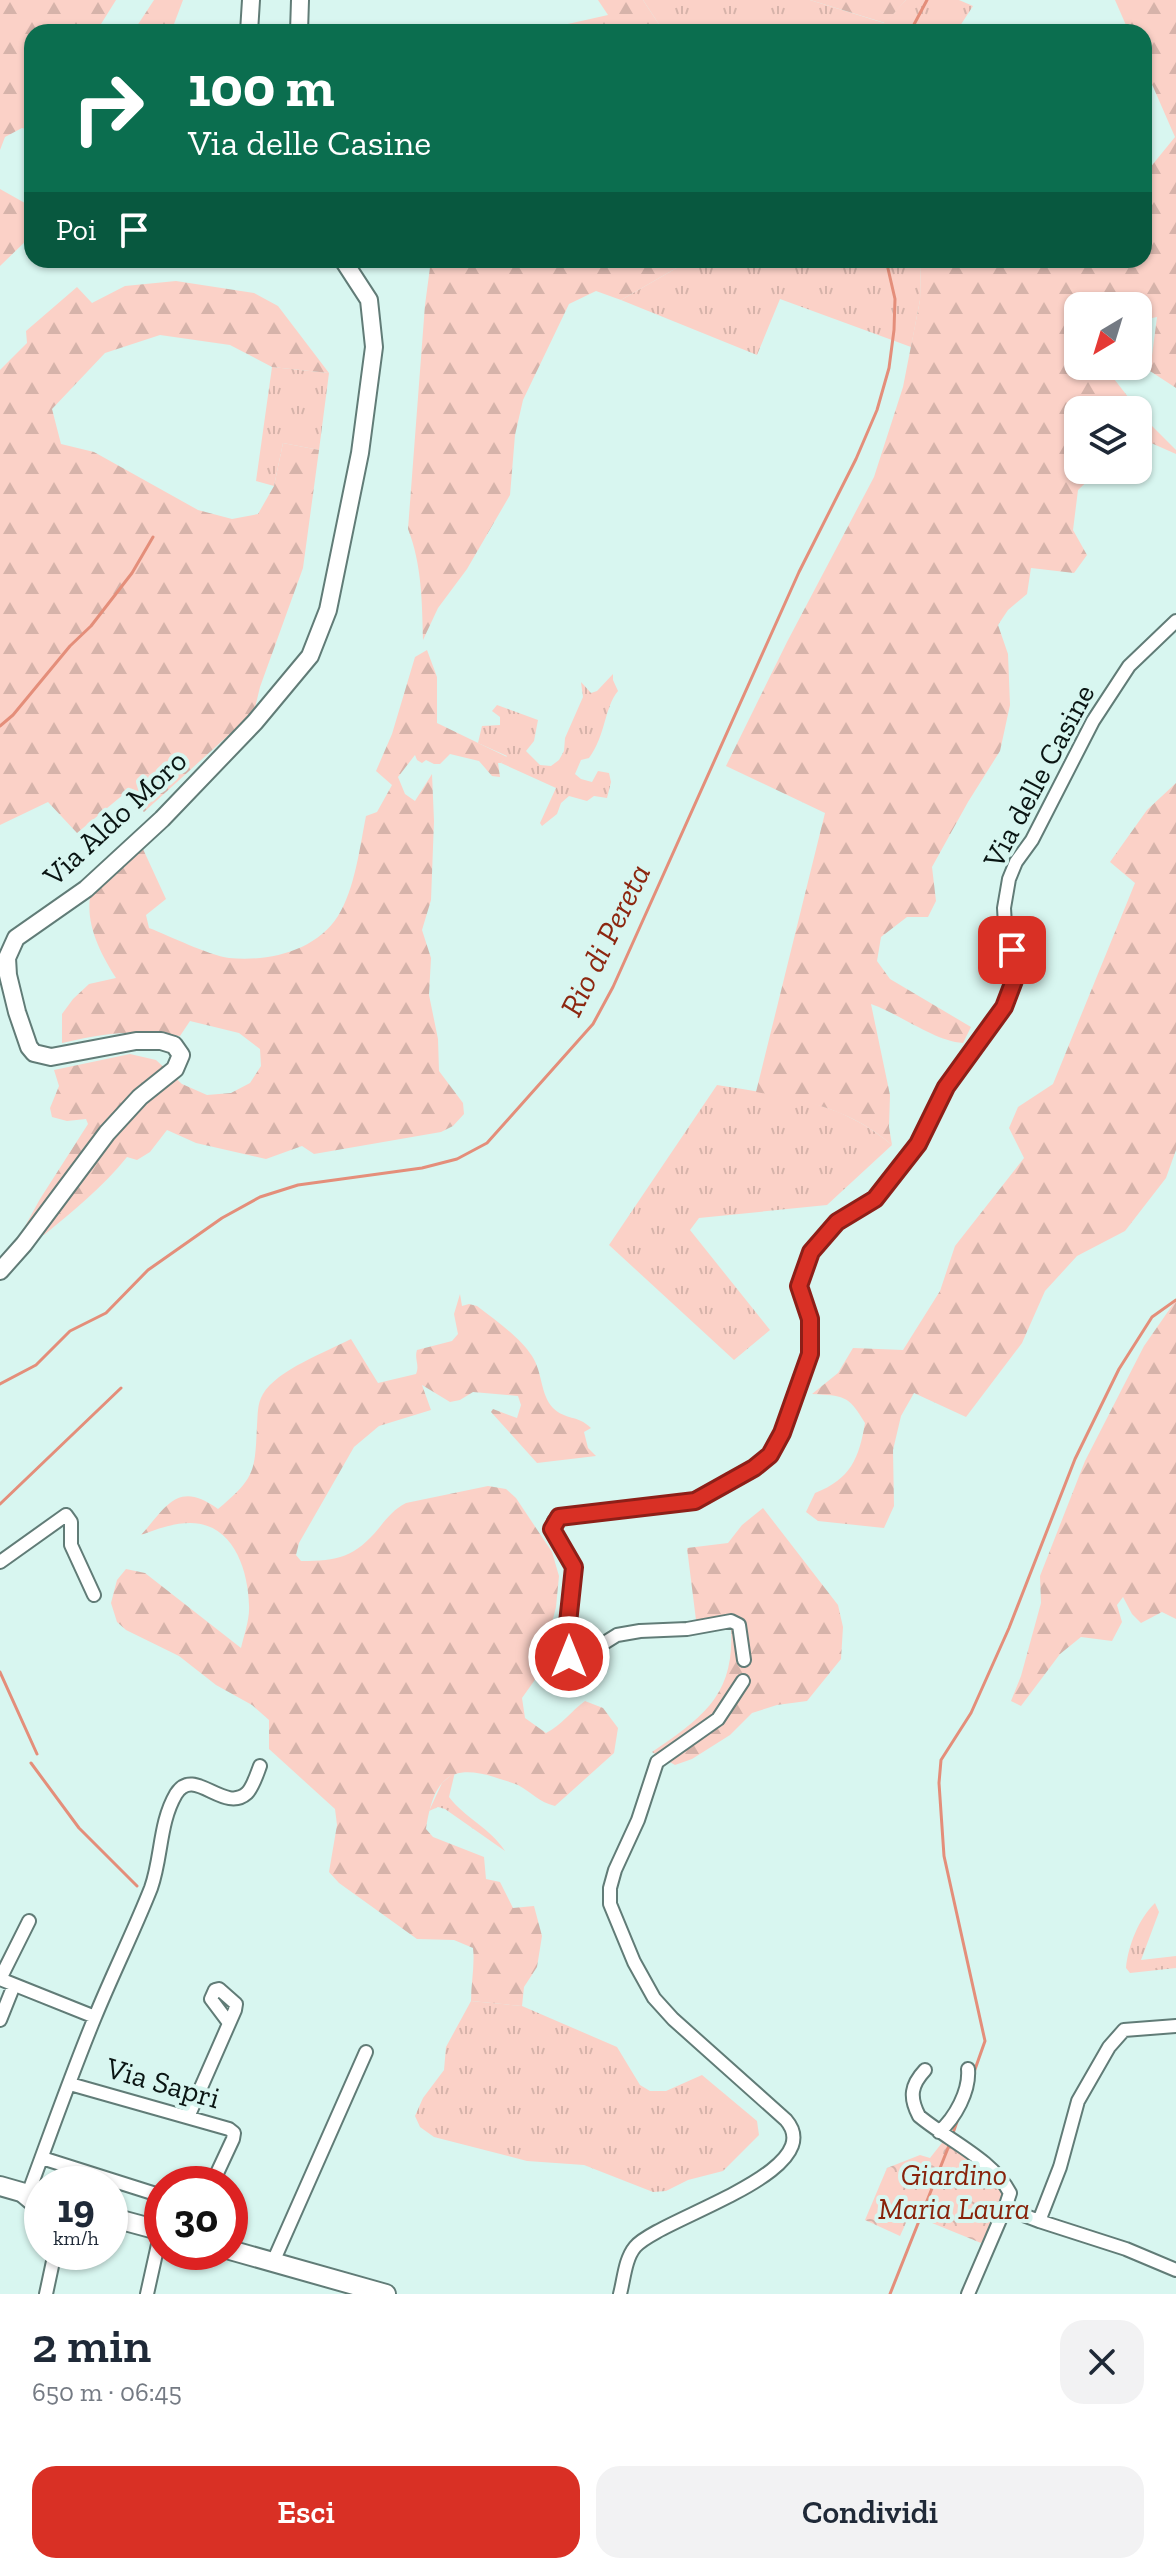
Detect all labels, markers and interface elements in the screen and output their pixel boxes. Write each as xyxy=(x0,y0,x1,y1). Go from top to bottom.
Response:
text: 100 m xyxy=(188,53,335,120)
icon: right xyxy=(56,56,160,160)
text: Via delle Casine xyxy=(188,121,431,164)
icon: arrive xyxy=(112,208,156,252)
text: Poi xyxy=(56,212,96,248)
north arrow xyxy=(1064,292,1152,380)
map controls xyxy=(1064,292,1152,484)
button: layers xyxy=(1064,396,1152,484)
street label: Via delle Casine xyxy=(975,678,1102,875)
street label: Via Aldo Moro xyxy=(35,742,194,894)
water label: Rio di Pereta xyxy=(552,858,658,1022)
pin xyxy=(978,916,1046,984)
icon: arrive xyxy=(990,928,1034,972)
position arrow xyxy=(527,1615,611,1699)
street label: Via Sapri xyxy=(101,2049,224,2116)
park label: Giardino Maria Laura xyxy=(878,2157,1030,2227)
speed limit sign: 30 xyxy=(144,2166,248,2270)
text: 19 xyxy=(57,2184,95,2232)
text: km/h xyxy=(53,2226,99,2250)
text: 2 min xyxy=(32,2317,151,2374)
button: close xyxy=(1060,2320,1144,2404)
text: 650 m · 06:45 xyxy=(32,2376,182,2408)
button: Esci xyxy=(32,2466,580,2558)
button: Condividi xyxy=(596,2466,1144,2558)

